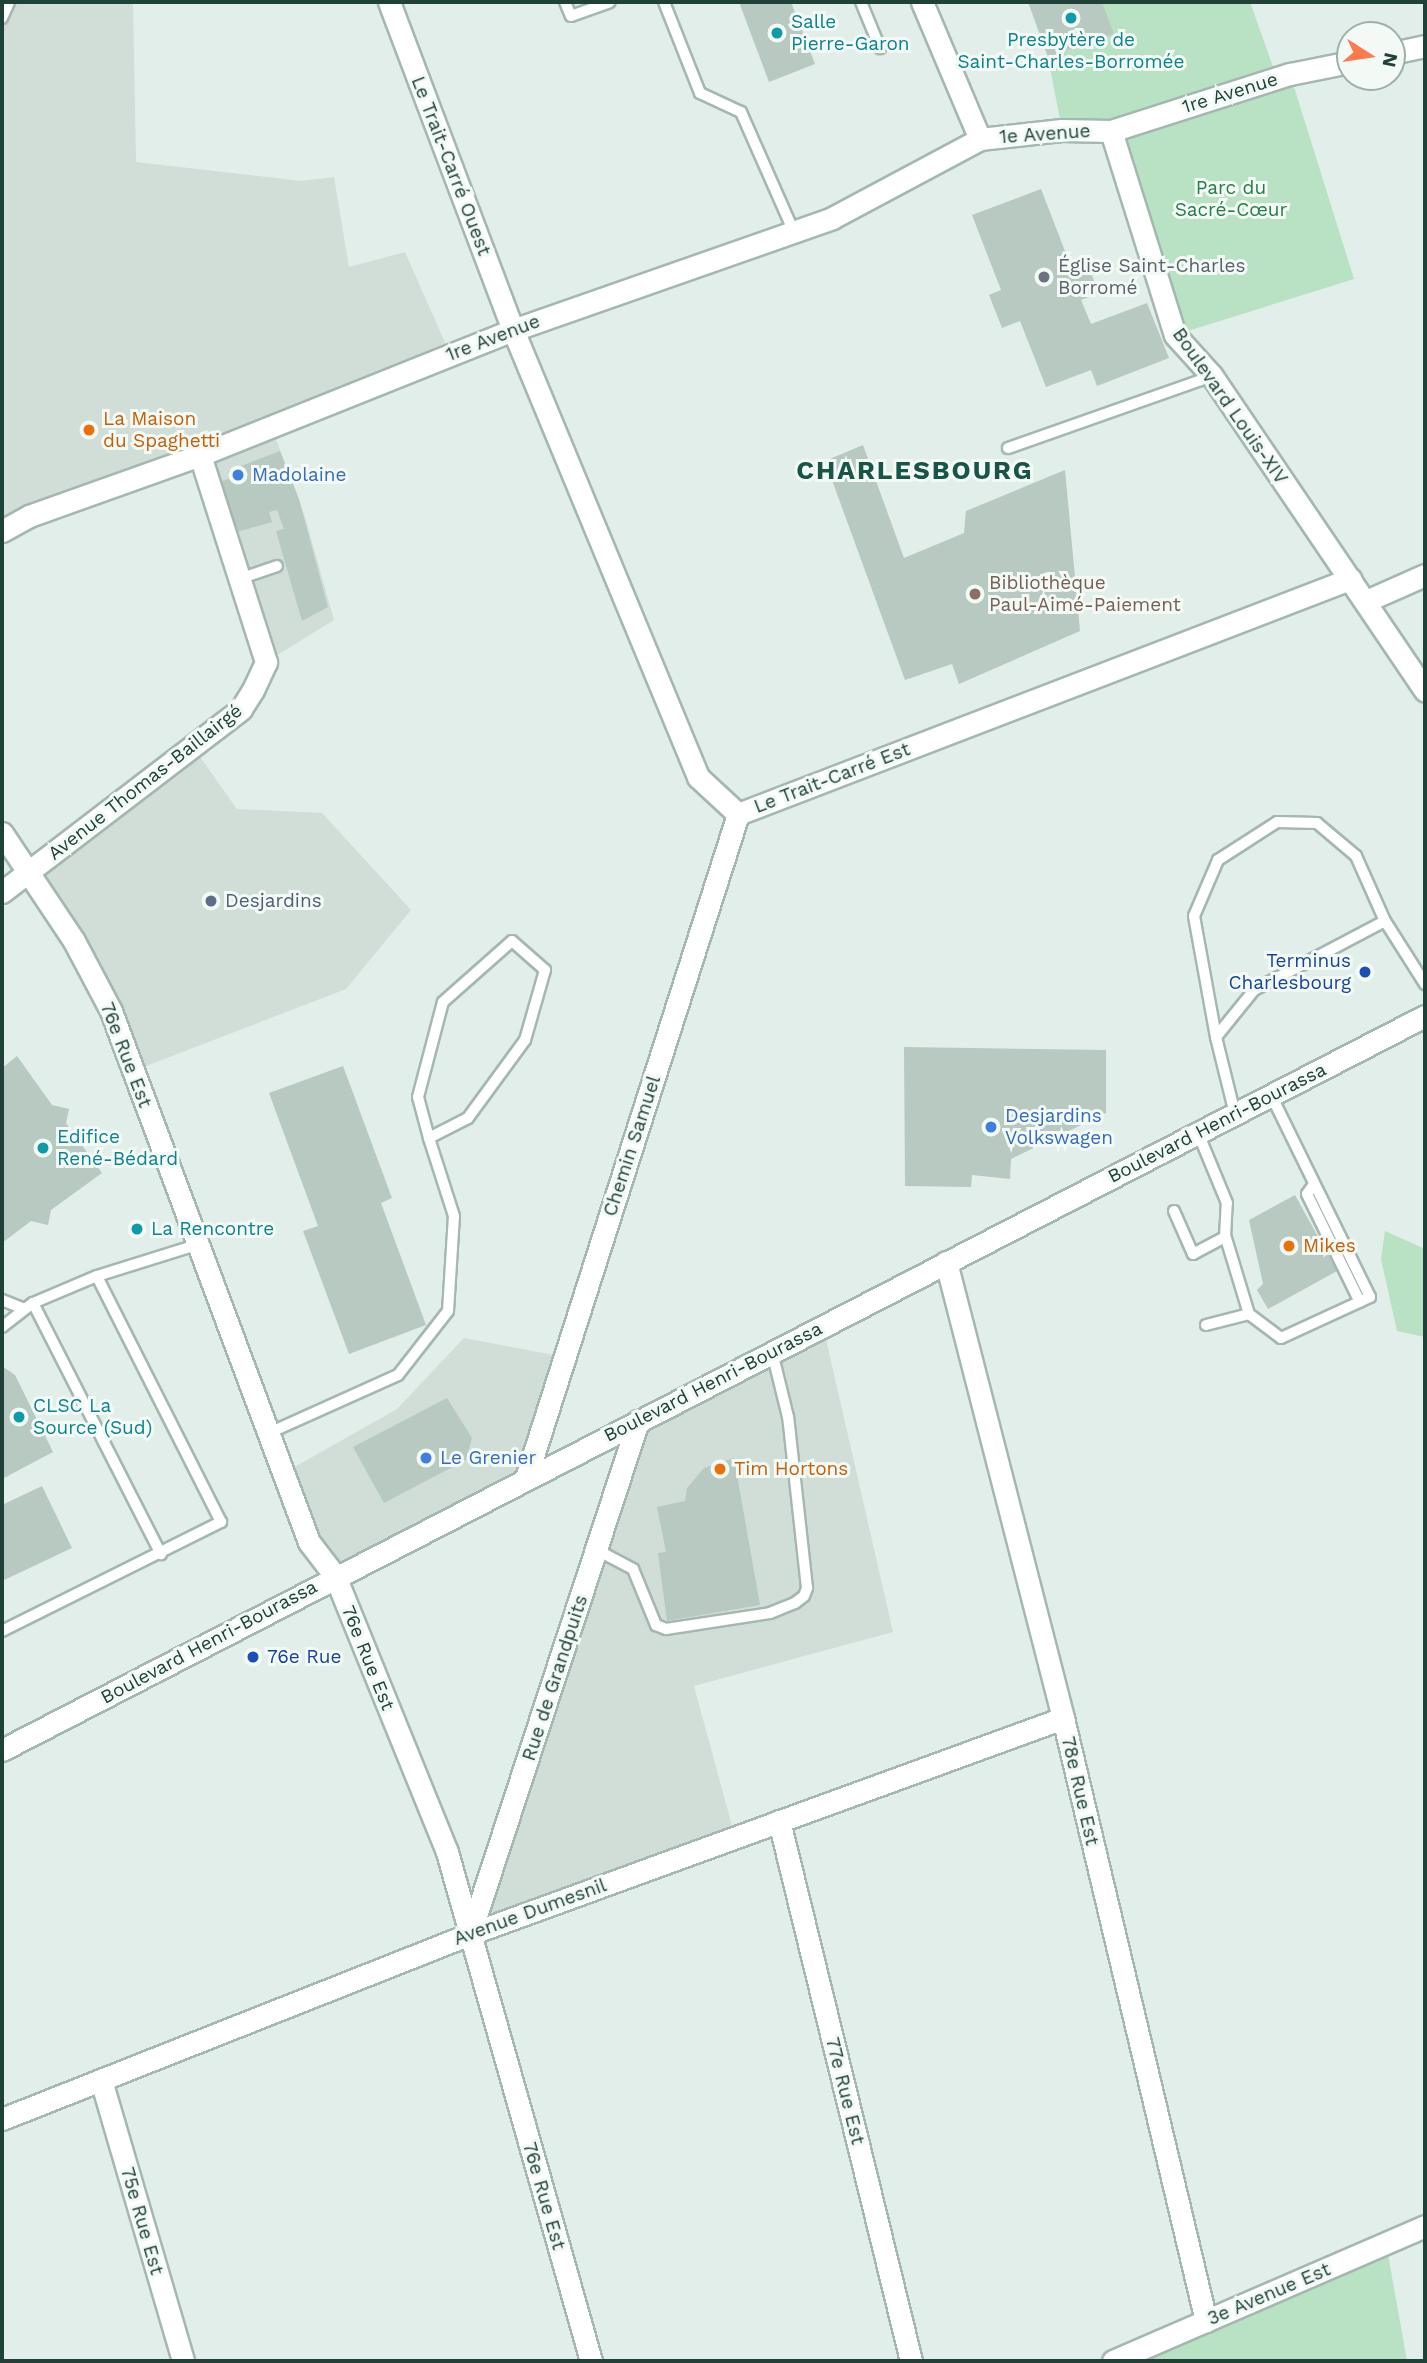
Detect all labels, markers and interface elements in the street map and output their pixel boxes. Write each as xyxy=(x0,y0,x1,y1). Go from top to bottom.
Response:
marker: Presbytère de Saint-Charles-Borromée xyxy=(1063,10,1079,26)
place label: Salle Pierre-Garon xyxy=(791,11,910,55)
north arrow xyxy=(1336,21,1406,91)
marker: Salle Pierre-Garon xyxy=(769,25,785,41)
place label: Presbytère de Saint-Charles-Borromée xyxy=(957,29,1185,73)
text: N xyxy=(1377,51,1403,69)
street label: 1re Avenue xyxy=(1179,68,1281,118)
street label: Le Trait-Carré Ouest xyxy=(406,73,496,259)
street label: 1e Avenue xyxy=(998,119,1092,149)
park label: Parc du Sacré-Cœur xyxy=(1175,177,1287,221)
place label: Église Saint-Charles Borromé xyxy=(1058,255,1245,299)
marker: Église Saint-Charles Borromé xyxy=(1036,269,1052,285)
street label: 1re Avenue xyxy=(442,310,544,366)
street label: Boulevard Louis-XIV xyxy=(1167,323,1293,489)
place label: La Maison du Spaghetti xyxy=(103,408,220,452)
marker: La Maison du Spaghetti xyxy=(81,422,97,438)
district label: CHARLESBOURG xyxy=(798,455,1032,487)
place label: Madolaine xyxy=(252,464,347,486)
marker: Madolaine xyxy=(230,467,246,483)
place label: Bibliothèque Paul-Aimé-Paiement xyxy=(989,572,1181,616)
marker: Bibliothèque Paul-Aimé-Paiement xyxy=(967,586,983,602)
street label: Avenue Thomas-Baillairgé xyxy=(43,699,247,865)
street label: Le Trait-Carré Est xyxy=(750,738,914,818)
place label: Desjardins xyxy=(225,890,322,912)
marker: Desjardins xyxy=(203,893,219,909)
place label: Terminus Charlesbourg xyxy=(1228,950,1351,994)
marker: Terminus Charlesbourg xyxy=(1357,964,1373,980)
street label: 76e Rue Est xyxy=(95,999,157,1111)
street label: Boulevard Henri-Bourassa xyxy=(1104,1058,1330,1188)
street label: Chemin Samuel xyxy=(599,1073,665,1219)
place label: Desjardins Volkswagen xyxy=(1005,1105,1113,1149)
marker: Desjardins Volkswagen xyxy=(983,1119,999,1135)
place label: Edifice René-Bédard xyxy=(57,1126,178,1170)
marker: Edifice René-Bédard xyxy=(35,1140,51,1156)
place label: La Rencontre xyxy=(151,1218,275,1240)
marker: La Rencontre xyxy=(129,1221,145,1237)
place label: Mikes xyxy=(1303,1235,1356,1257)
marker: Mikes xyxy=(1281,1238,1297,1254)
street label: Boulevard Henri-Bourassa xyxy=(600,1317,826,1447)
place label: CLSC La Source (Sud) xyxy=(33,1395,152,1439)
marker: CLSC La Source (Sud) xyxy=(11,1409,27,1425)
place label: Le Grenier xyxy=(440,1447,536,1469)
marker: Le Grenier xyxy=(418,1450,434,1466)
place label: Tim Hortons xyxy=(734,1458,848,1480)
marker: Tim Hortons xyxy=(712,1461,728,1477)
street label: Boulevard Henri-Bourassa xyxy=(97,1575,321,1709)
street label: Rue de Grandpuits xyxy=(517,1592,593,1764)
street label: 76e Rue Est xyxy=(337,1602,399,1714)
place label: 76e Rue xyxy=(267,1646,341,1668)
marker: 76e Rue xyxy=(245,1649,261,1665)
street label: 78e Rue Est xyxy=(1056,1734,1104,1848)
street label: Avenue Dumesnil xyxy=(451,1874,609,1950)
street label: 77e Rue Est xyxy=(821,2035,869,2147)
street label: 76e Rue Est xyxy=(518,2140,570,2252)
street label: 75e Rue Est xyxy=(116,2165,168,2277)
street label: 3e Avenue Est xyxy=(1204,2258,1334,2330)

